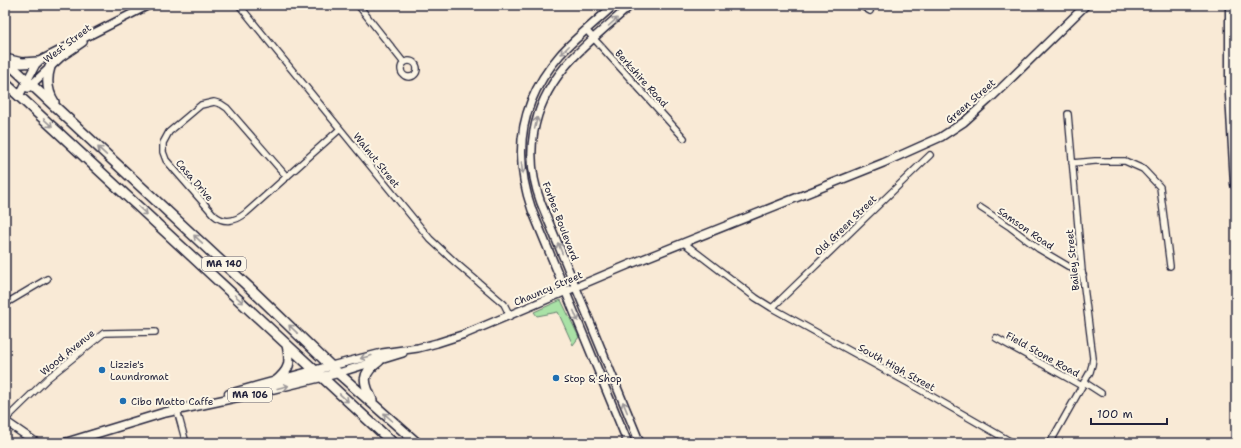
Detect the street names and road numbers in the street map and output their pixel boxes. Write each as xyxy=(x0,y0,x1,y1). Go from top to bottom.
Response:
street label: West Street xyxy=(41,21,94,66)
street label: Berkshire Road xyxy=(612,47,671,110)
street label: Green Street xyxy=(943,76,998,127)
street label: Walnut Street xyxy=(350,130,403,191)
street label: Casa Drive xyxy=(173,157,217,204)
street label: Forbes Boulevard xyxy=(540,180,582,263)
street label: Old Green Street xyxy=(811,192,879,258)
street label: Samson Road xyxy=(995,204,1057,253)
street label: Bailey Street xyxy=(1063,229,1082,291)
road number: MA 140 xyxy=(202,257,246,271)
street label: Chauncy Street xyxy=(512,268,584,309)
street label: Wood Avenue xyxy=(37,326,97,378)
street label: Field Stone Road xyxy=(1004,329,1082,380)
street label: South High Street xyxy=(856,341,938,394)
road number: MA 106 xyxy=(228,388,272,402)

